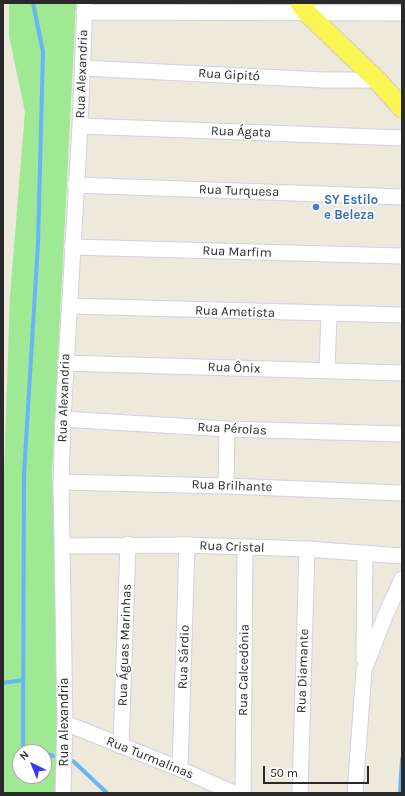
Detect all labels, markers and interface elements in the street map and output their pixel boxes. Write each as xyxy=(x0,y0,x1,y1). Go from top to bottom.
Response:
street label: Rua Alexandria xyxy=(73,29,91,119)
street label: Rua Gipitó xyxy=(198,66,260,84)
street label: Rua Ágata xyxy=(211,123,271,141)
street label: Rua Turquesa xyxy=(199,182,279,200)
place label: SY Estilo e Beleza xyxy=(324,192,378,223)
marker: SY Estilo e Beleza xyxy=(311,202,321,212)
street label: Rua Marfim xyxy=(202,243,272,261)
street label: Rua Ametista xyxy=(195,303,275,321)
street label: Rua Alexandria xyxy=(55,353,73,443)
street label: Rua Ônix xyxy=(207,359,261,377)
street label: Rua Pérolas xyxy=(197,419,267,439)
street label: Rua Brilhante xyxy=(191,477,273,495)
street label: Rua Cristal xyxy=(199,538,265,556)
street label: Rua Águas Marinhas xyxy=(115,584,135,706)
street label: Rua Calcedônia xyxy=(235,624,253,716)
street label: Rua Sárdio xyxy=(175,625,193,689)
street label: Rua Diamante xyxy=(294,629,312,713)
street label: Rua Alexandria xyxy=(56,678,72,766)
street label: Rua Turmalinas xyxy=(104,733,196,783)
north arrow xyxy=(12,744,52,784)
text: N xyxy=(17,748,31,763)
scale bar xyxy=(265,758,371,784)
text: 50 m xyxy=(270,766,298,780)

